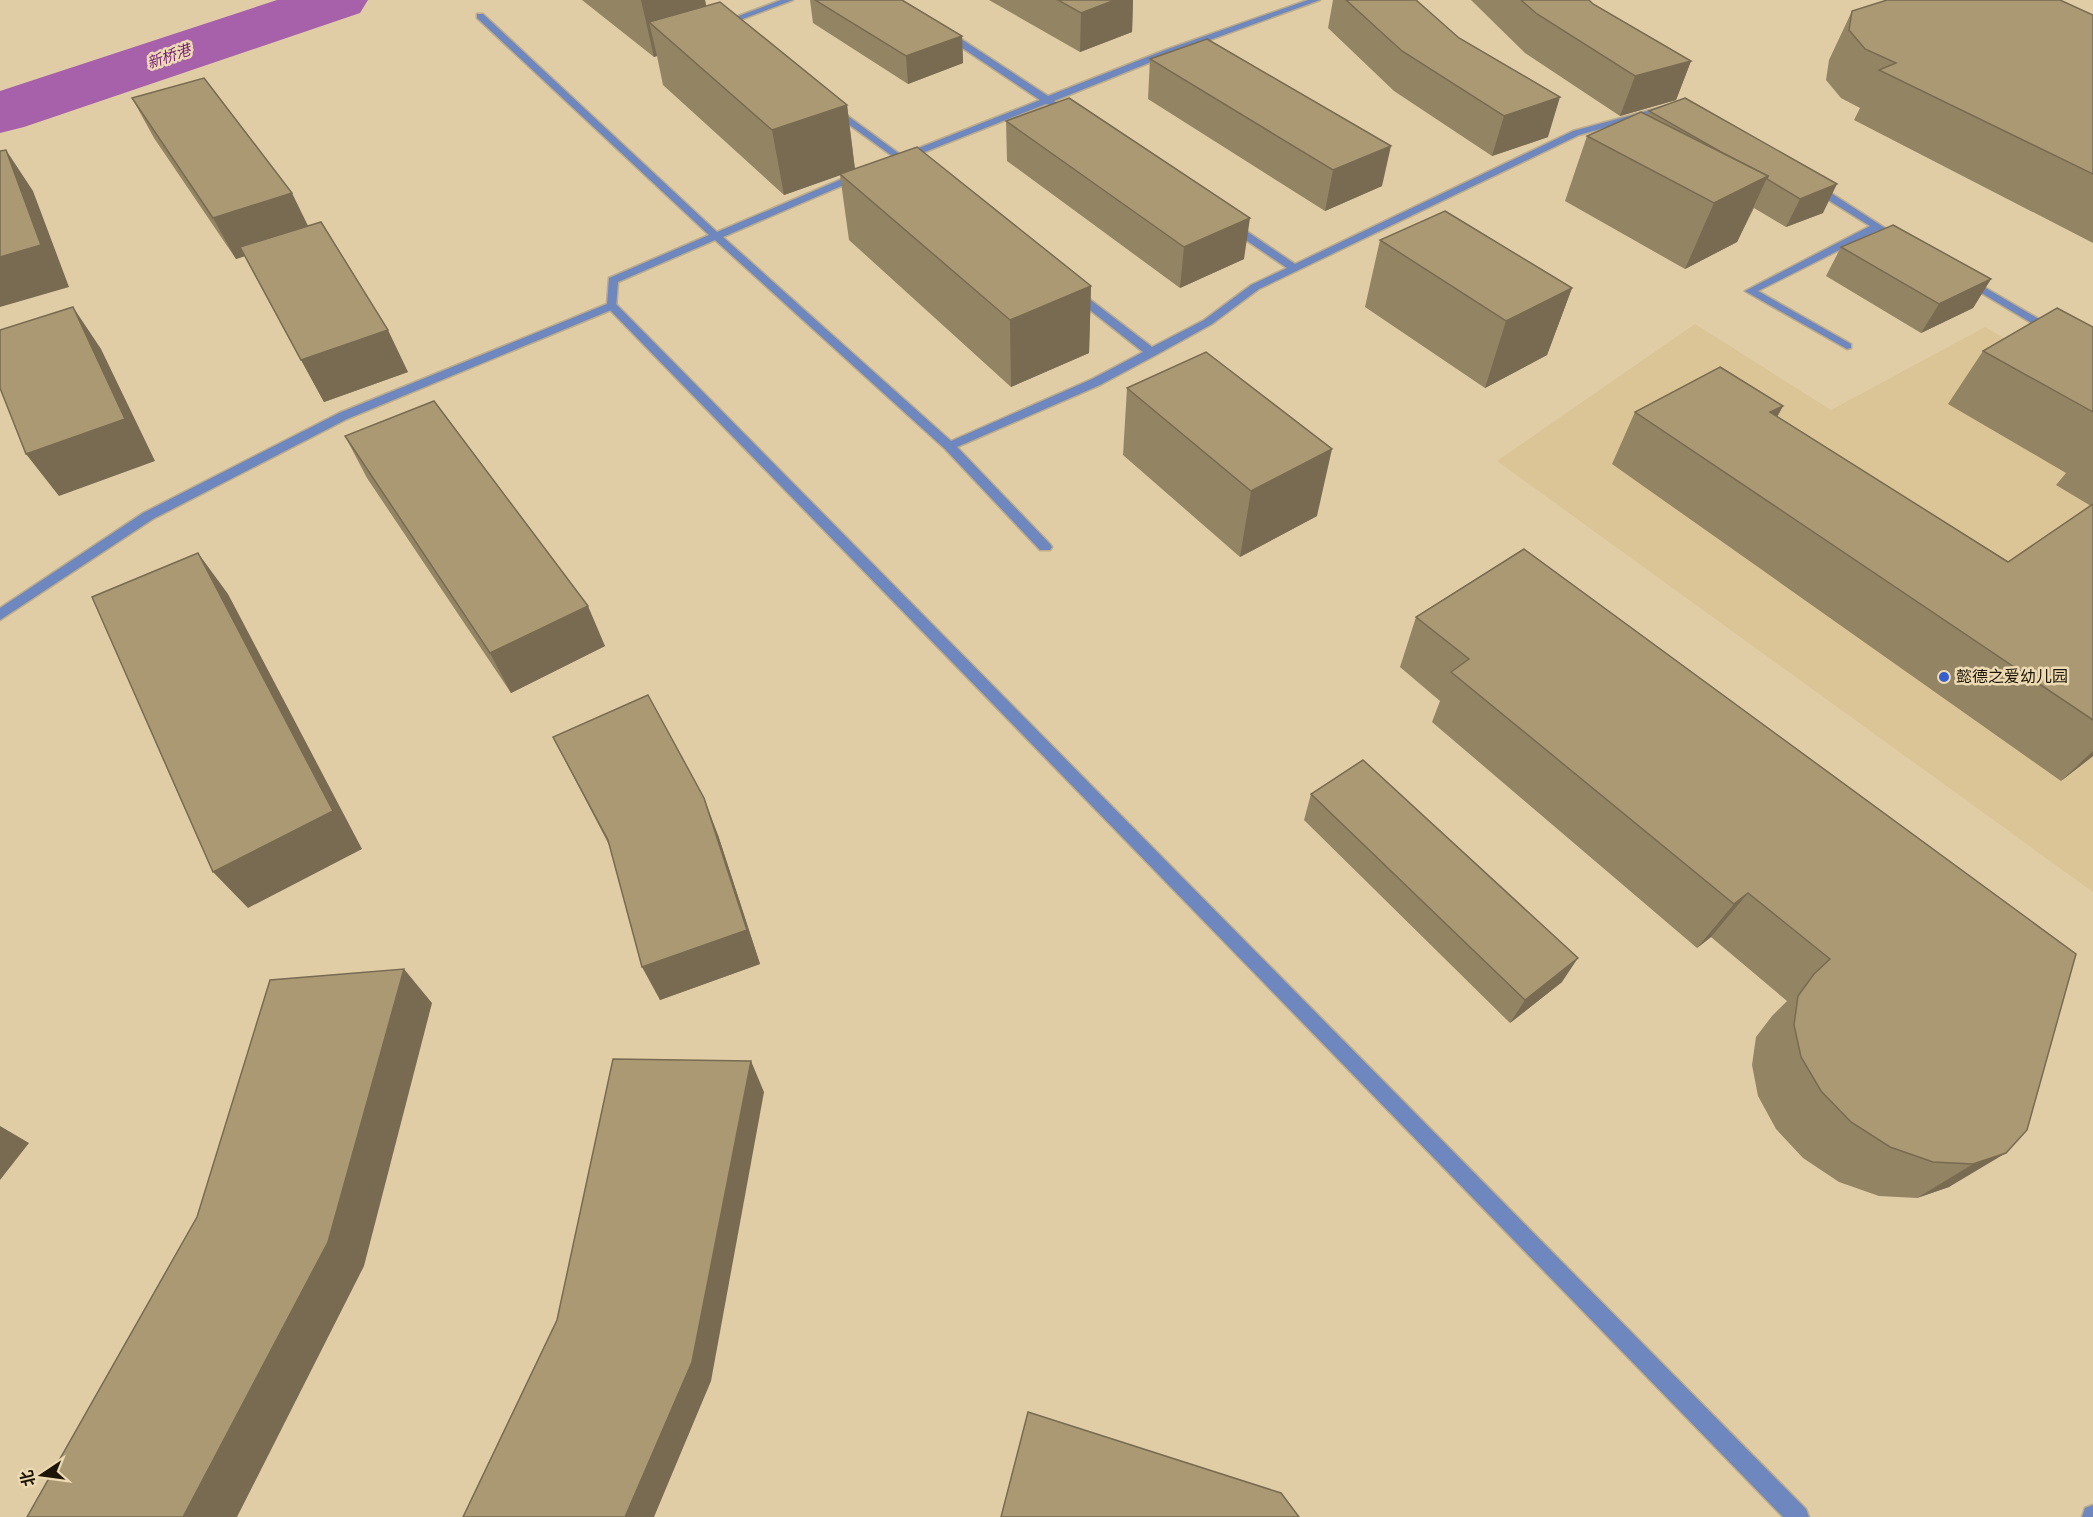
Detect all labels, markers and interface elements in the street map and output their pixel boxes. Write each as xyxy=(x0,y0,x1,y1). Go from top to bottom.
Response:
water label: 新桥港 xyxy=(145,40,195,73)
place label: 懿德之爱幼儿园 xyxy=(1956,668,2068,687)
marker: 懿德之爱幼儿园 xyxy=(1937,670,1951,684)
north arrow xyxy=(12,1445,72,1505)
text: 北 xyxy=(18,1468,40,1488)

